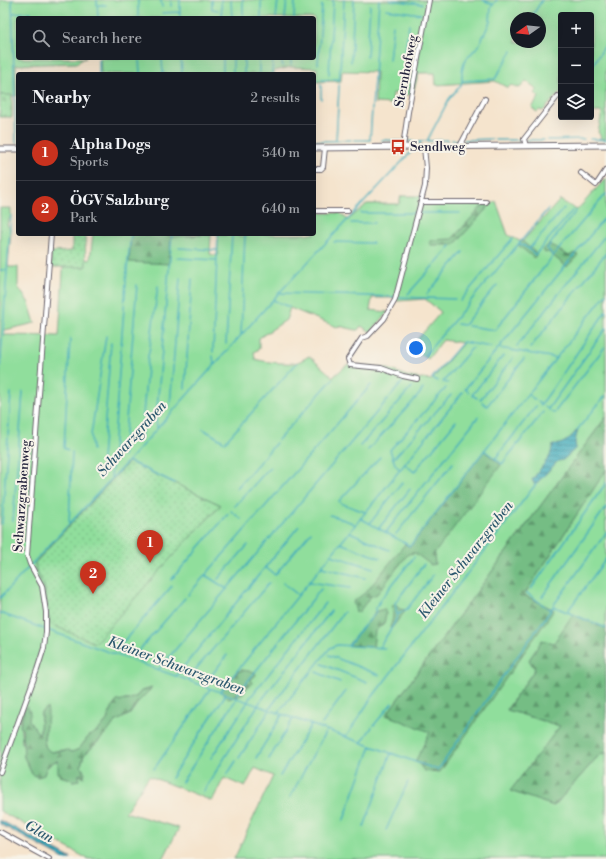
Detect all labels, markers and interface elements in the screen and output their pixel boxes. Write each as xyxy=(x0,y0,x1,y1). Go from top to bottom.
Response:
north arrow xyxy=(510,12,546,48)
map controls xyxy=(558,12,594,120)
button: + xyxy=(558,12,594,48)
search box xyxy=(16,16,316,60)
icon: search xyxy=(30,27,52,49)
text: Search here xyxy=(62,29,142,48)
street label: Sternhofweg xyxy=(391,33,421,109)
button: − xyxy=(558,48,594,84)
button: layers xyxy=(558,84,594,120)
text: Nearby xyxy=(32,87,91,109)
text: 2 results xyxy=(251,90,300,106)
text: Alpha Dogs xyxy=(70,135,151,154)
bus stop icon: Sendlweg xyxy=(389,138,407,156)
place label: Sendlweg xyxy=(410,139,465,155)
text: 1 xyxy=(42,145,48,161)
text: 540 m xyxy=(262,145,300,161)
text: Sports xyxy=(70,154,109,170)
text: ÖGV Salzburg xyxy=(70,191,169,210)
text: 2 xyxy=(41,201,49,217)
text: 640 m xyxy=(261,201,300,217)
text: Park xyxy=(70,210,97,226)
your location xyxy=(406,338,426,358)
water label: Schwarzgraben xyxy=(93,397,171,481)
street label: Schwarzgrabenweg xyxy=(10,439,34,552)
water label: Kleiner Schwarzgraben xyxy=(414,497,518,622)
pin: 1 xyxy=(137,530,163,563)
pin: 2 xyxy=(80,561,106,594)
water label: Kleiner Schwarzgraben xyxy=(105,633,247,699)
water label: Glan xyxy=(21,817,57,847)

